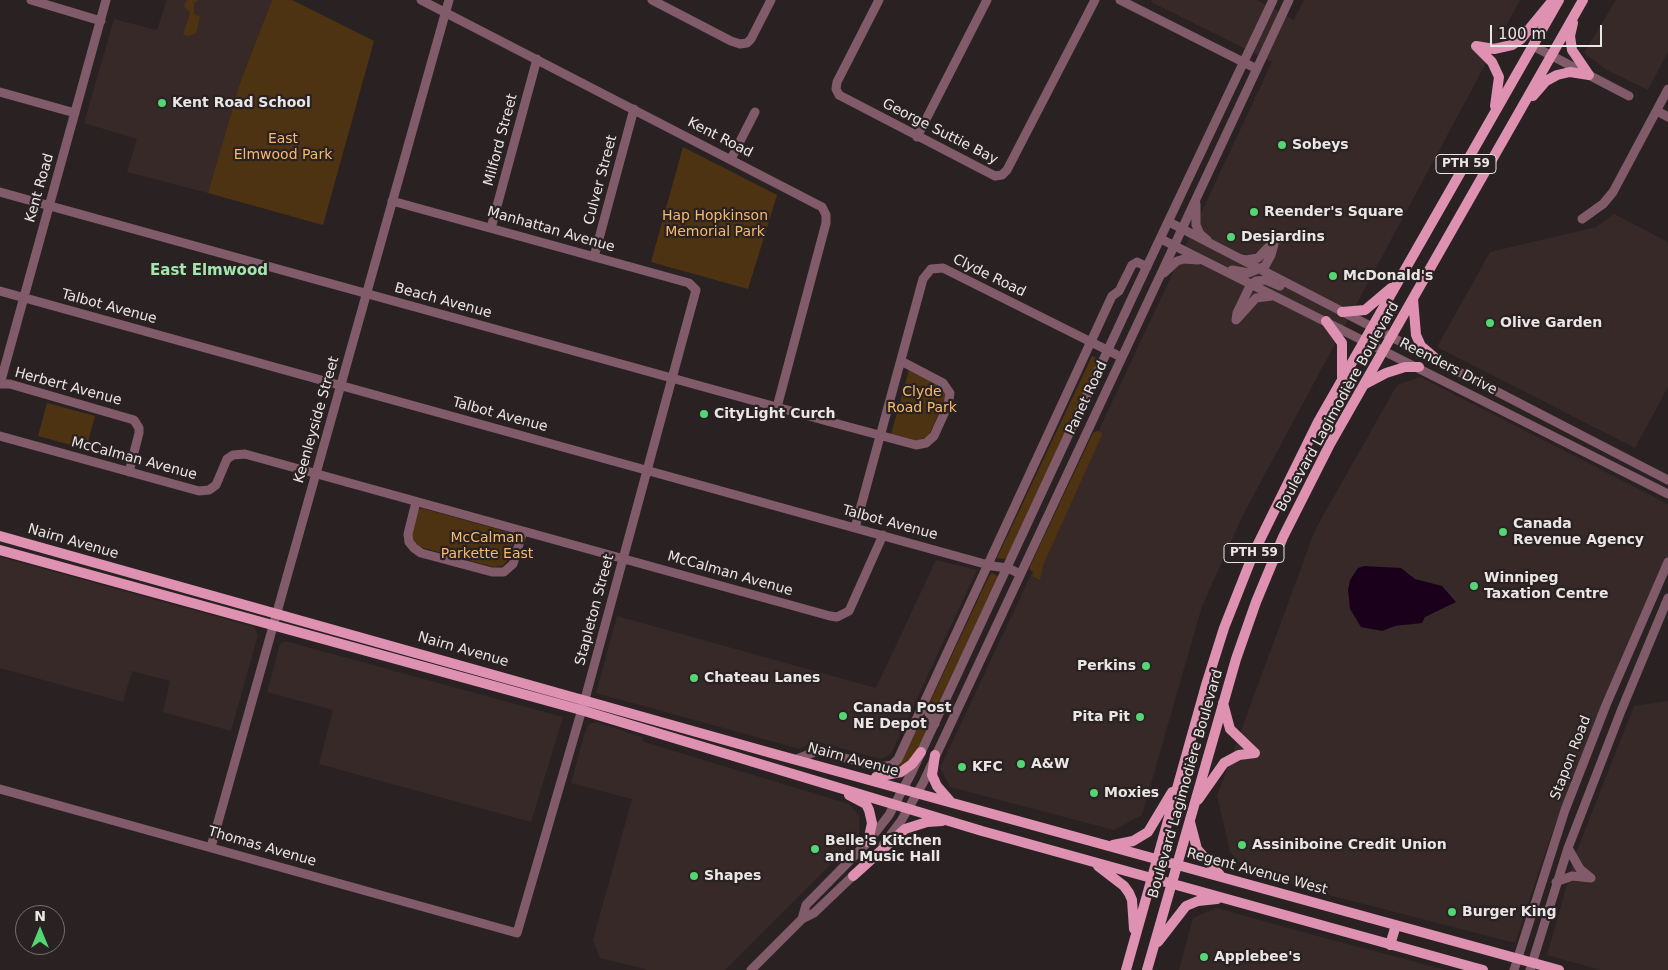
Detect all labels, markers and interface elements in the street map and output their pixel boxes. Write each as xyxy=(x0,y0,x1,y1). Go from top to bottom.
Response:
scale bar xyxy=(1493,15,1606,47)
text: 100 m xyxy=(1498,25,1546,43)
street label: Milford Street xyxy=(481,92,521,188)
place label: Kent Road School xyxy=(172,95,311,111)
street label: George Suttie Bay xyxy=(879,96,1001,168)
marker: Kent Road School xyxy=(156,97,168,109)
street label: Kent Road xyxy=(685,114,755,162)
park label: East Elmwood Park xyxy=(234,131,332,164)
street label: Culver Street xyxy=(581,133,621,227)
place label: Sobeys xyxy=(1292,137,1349,153)
marker: Sobeys xyxy=(1276,139,1288,151)
street label: Kent Road xyxy=(22,152,58,224)
road number: PTH 59 xyxy=(1436,154,1496,173)
street label: Manhattan Avenue xyxy=(485,204,617,256)
place label: Reender's Square xyxy=(1264,204,1404,220)
marker: Reender's Square xyxy=(1248,206,1260,218)
park label: Hap Hopkinson Memorial Park xyxy=(662,208,768,240)
place label: Desjardins xyxy=(1241,229,1325,245)
marker: Desjardins xyxy=(1225,231,1237,243)
street label: Clyde Road xyxy=(950,251,1028,301)
district label: East Elmwood xyxy=(150,262,268,280)
place label: McDonald's xyxy=(1343,268,1433,284)
marker: McDonald's xyxy=(1327,270,1339,282)
street label: Beach Avenue xyxy=(393,280,493,322)
street label: Talbot Avenue xyxy=(59,286,159,328)
street label: Boulevard Lagimodière Boulevard xyxy=(1273,299,1403,515)
place label: Olive Garden xyxy=(1500,315,1602,331)
marker: Olive Garden xyxy=(1484,317,1496,329)
street label: Reenders Drive xyxy=(1396,335,1500,399)
street label: Keenleyside Street xyxy=(291,355,343,485)
street label: Panet Road xyxy=(1063,359,1111,437)
street label: Herbert Avenue xyxy=(13,365,123,409)
park label: Clyde Road Park xyxy=(887,384,957,417)
street label: Talbot Avenue xyxy=(450,394,550,436)
place label: CityLight Curch xyxy=(714,406,836,422)
marker: CityLight Curch xyxy=(698,408,710,420)
street label: McCalman Avenue xyxy=(69,434,199,484)
street label: Talbot Avenue xyxy=(840,502,940,544)
place label: Canada Revenue Agency xyxy=(1513,516,1644,548)
street label: Nairn Avenue xyxy=(26,521,120,563)
marker: Canada Revenue Agency xyxy=(1497,526,1509,538)
park label: McCalman Parkette East xyxy=(441,530,533,562)
road number: PTH 59 xyxy=(1224,544,1284,562)
street label: McCalman Avenue xyxy=(665,548,795,600)
street label: Stapleton Street xyxy=(572,553,618,667)
place label: Winnipeg Taxation Centre xyxy=(1484,570,1608,602)
marker: Winnipeg Taxation Centre xyxy=(1468,580,1480,592)
street label: Nairn Avenue xyxy=(416,629,510,671)
place label: Perkins xyxy=(1077,658,1136,674)
marker: Perkins xyxy=(1140,660,1152,672)
street label: Boulevard Lagimodière Boulevard xyxy=(1145,668,1227,900)
place label: Chateau Lanes xyxy=(704,670,820,686)
marker: Chateau Lanes xyxy=(688,672,700,684)
place label: Canada Post NE Depot xyxy=(853,700,951,732)
place label: Pita Pit xyxy=(1072,709,1130,725)
marker: Canada Post NE Depot xyxy=(837,710,849,722)
marker: Pita Pit xyxy=(1134,711,1146,723)
street label: Stapon Road xyxy=(1547,714,1595,802)
street label: Nairn Avenue xyxy=(806,740,900,780)
place label: A&W xyxy=(1031,756,1069,772)
marker: A&W xyxy=(1015,758,1027,770)
place label: KFC xyxy=(972,759,1003,775)
marker: KFC xyxy=(956,761,968,773)
place label: Moxies xyxy=(1104,785,1159,801)
marker: Moxies xyxy=(1088,787,1100,799)
street label: Thomas Avenue xyxy=(206,823,318,871)
place label: Belle's Kitchen and Music Hall xyxy=(825,833,942,866)
place label: Assiniboine Credit Union xyxy=(1252,837,1447,853)
marker: Assiniboine Credit Union xyxy=(1236,839,1248,851)
marker: Belle's Kitchen and Music Hall xyxy=(809,843,821,855)
street label: Regent Avenue West xyxy=(1185,845,1329,899)
place label: Shapes xyxy=(704,868,761,884)
marker: Shapes xyxy=(688,870,700,882)
place label: Burger King xyxy=(1462,904,1556,920)
north arrow xyxy=(15,905,65,955)
marker: Burger King xyxy=(1446,906,1458,918)
text: N xyxy=(34,908,46,924)
place label: Applebee's xyxy=(1214,949,1301,965)
marker: Applebee's xyxy=(1198,951,1210,963)

